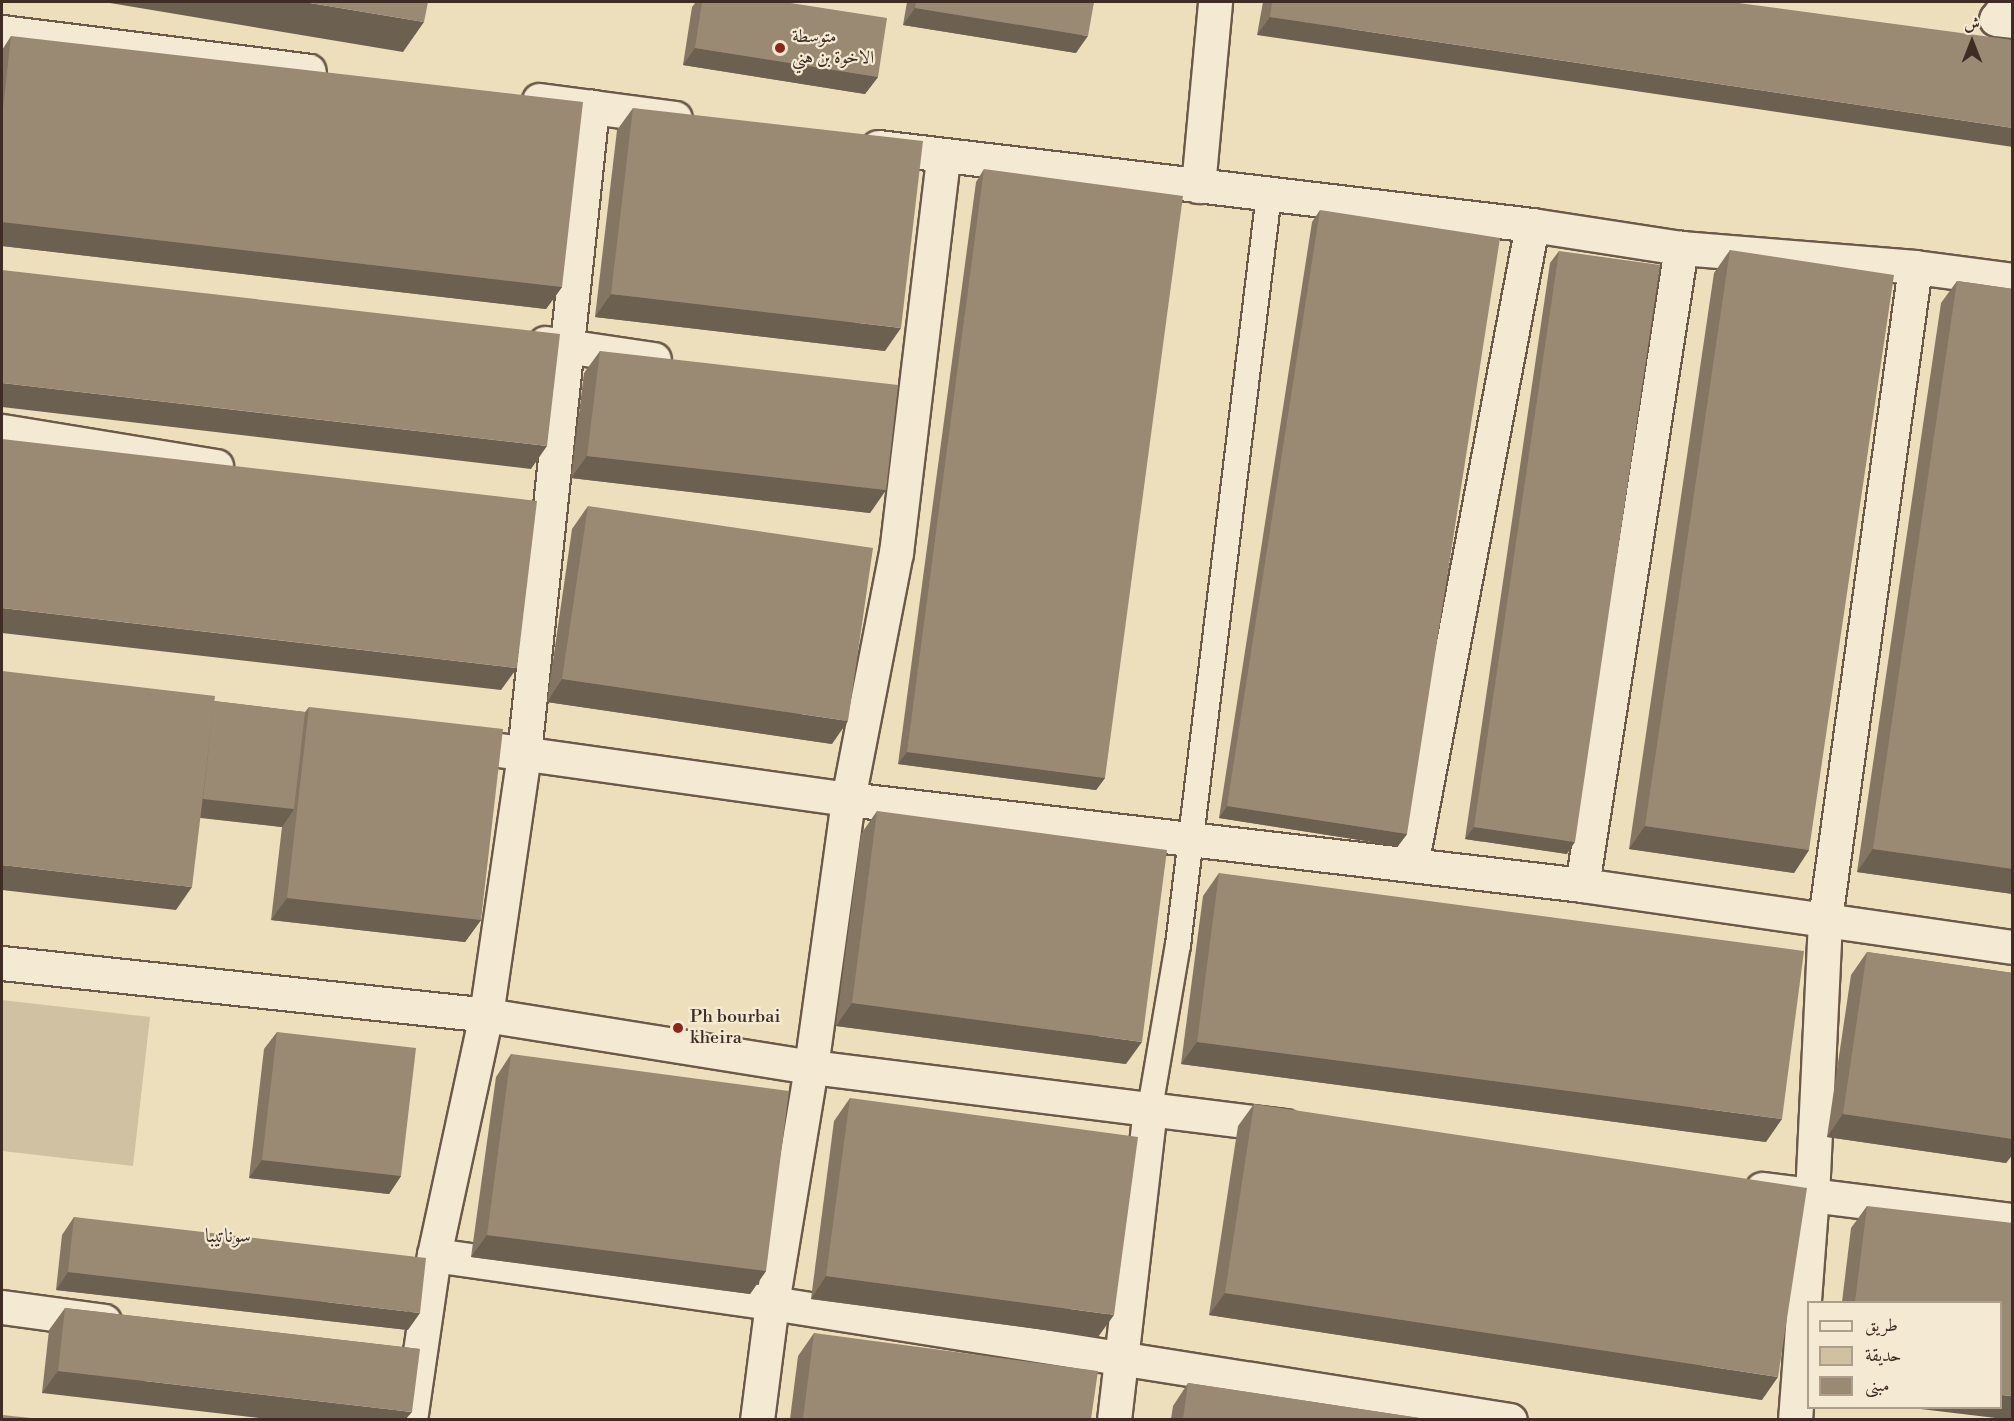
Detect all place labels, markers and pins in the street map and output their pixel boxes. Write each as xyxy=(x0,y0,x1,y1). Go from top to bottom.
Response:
place label: متوسطة الاخوة بن هني xyxy=(792,27,874,70)
marker: متوسطة الاخوة بن هني xyxy=(773,41,787,55)
place label: Ph bourbai kheira xyxy=(690,1007,780,1050)
marker: Ph bourbai kheira xyxy=(671,1021,685,1035)

